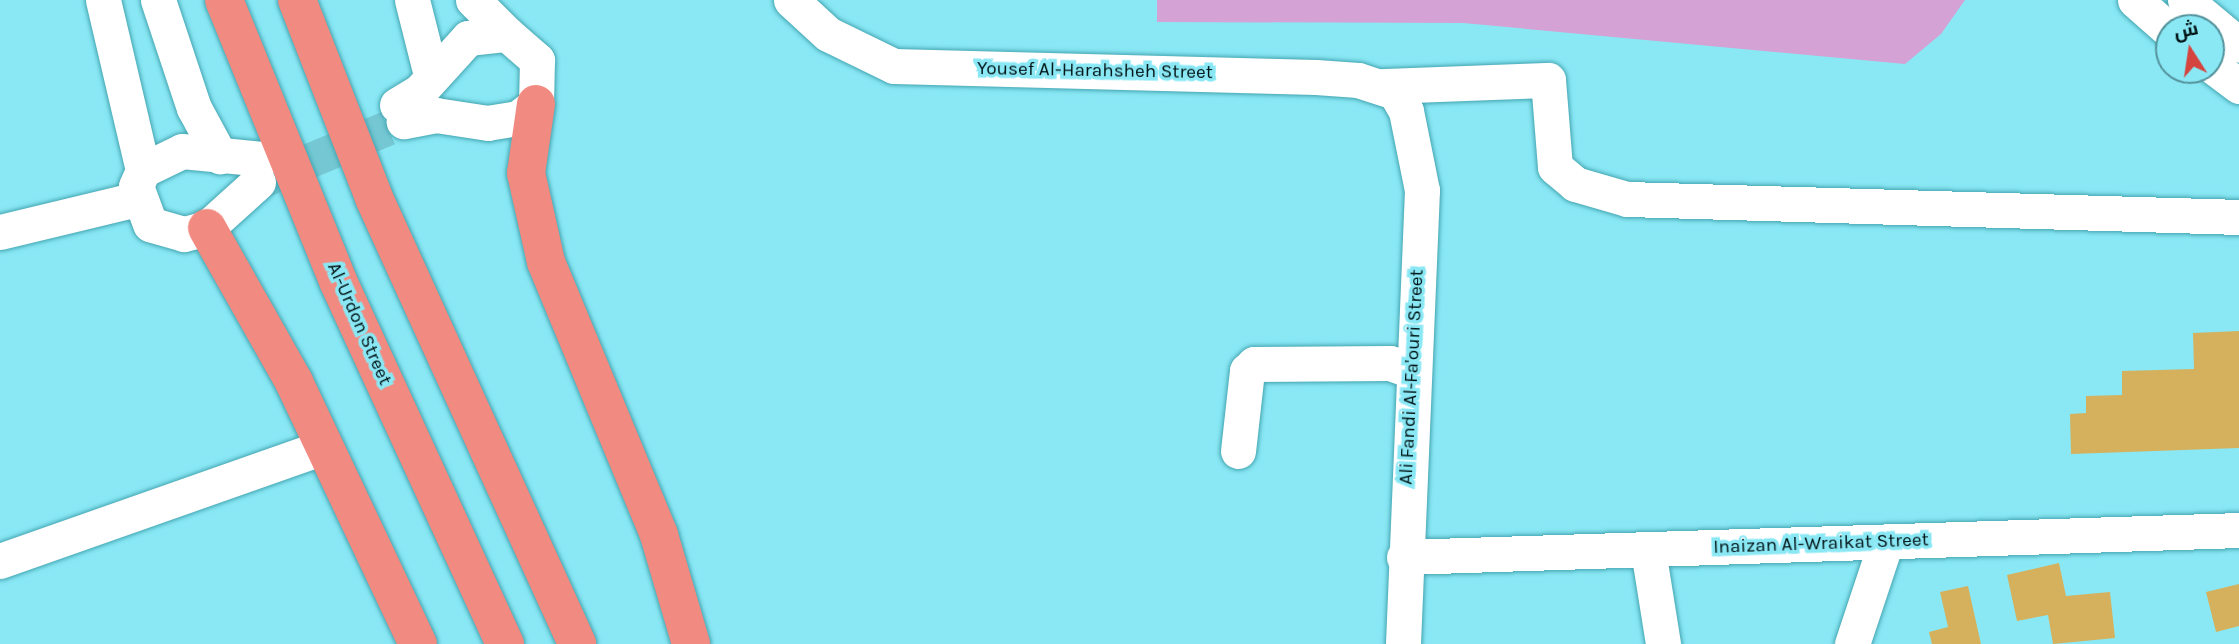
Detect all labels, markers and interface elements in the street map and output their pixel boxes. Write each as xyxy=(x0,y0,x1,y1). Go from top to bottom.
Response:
north arrow xyxy=(2155,14,2225,84)
text: ش xyxy=(2172,17,2200,44)
street label: Yousef Al-Harahsheh Street xyxy=(977,58,1213,84)
street label: Al-Urdon Street xyxy=(322,259,396,389)
street label: Ali Fandi Al-Fa'ouri Street xyxy=(1395,269,1429,485)
street label: Inaizan Al-Wraikat Street xyxy=(1713,529,1929,559)

